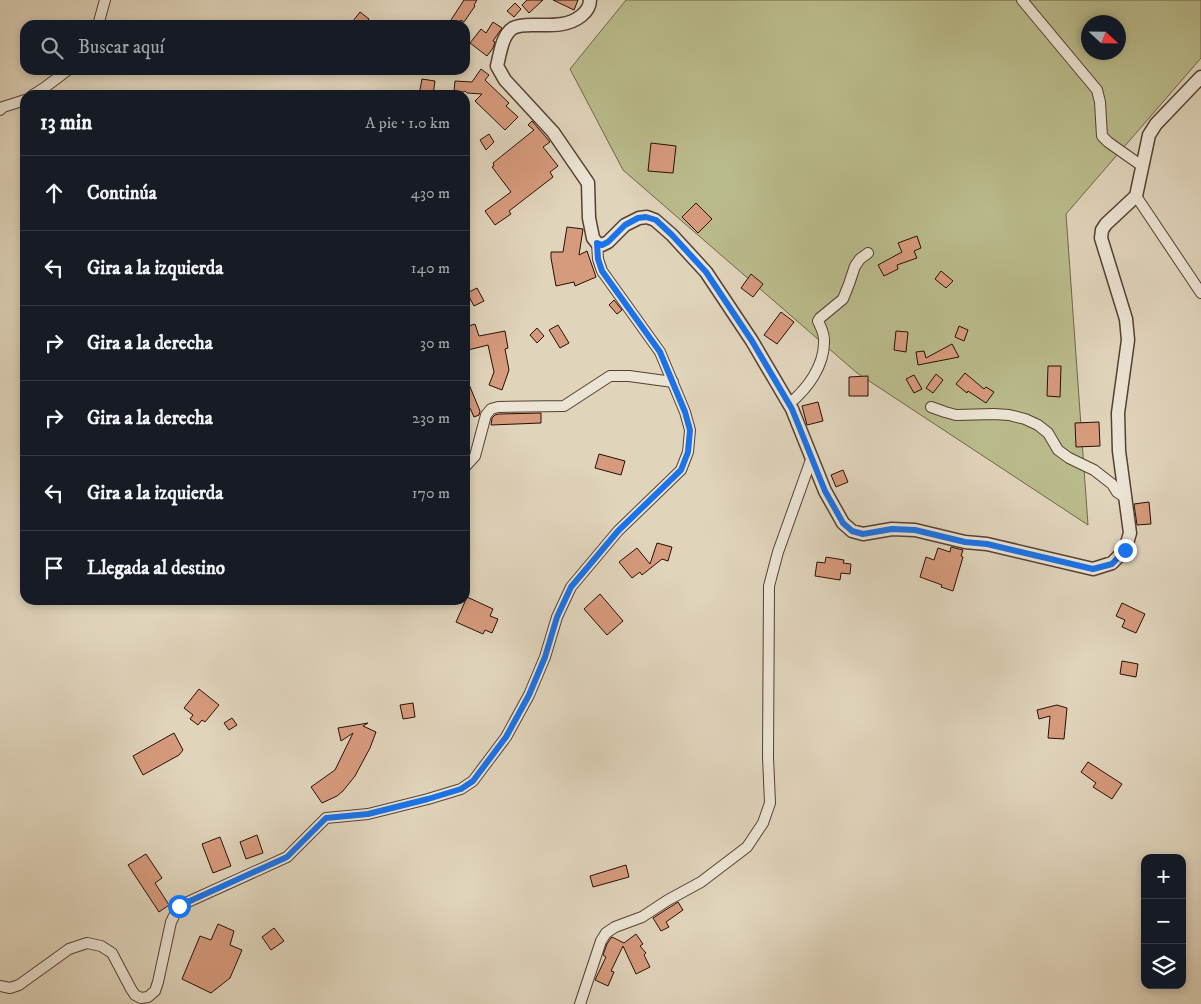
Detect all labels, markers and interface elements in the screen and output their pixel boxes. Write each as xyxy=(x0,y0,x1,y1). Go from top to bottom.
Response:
north arrow xyxy=(1081,15,1126,60)
search box xyxy=(20,20,470,75)
icon: search xyxy=(38,34,66,62)
text: Buscar aquí xyxy=(78,36,164,59)
text: 13 min xyxy=(40,110,92,136)
text: A pie · 1.0 km xyxy=(365,113,450,133)
icon: ahead xyxy=(40,179,68,207)
text: Continúa xyxy=(87,182,157,205)
text: 430 m xyxy=(411,183,450,203)
icon: left xyxy=(40,254,68,282)
text: Gira a la izquierda xyxy=(87,257,223,280)
text: 140 m xyxy=(411,258,450,278)
icon: right xyxy=(40,329,68,357)
text: Gira a la derecha xyxy=(87,332,213,355)
text: 30 m xyxy=(420,333,450,353)
icon: right xyxy=(40,404,68,432)
text: Gira a la derecha xyxy=(87,407,213,430)
text: 230 m xyxy=(412,408,450,428)
icon: left xyxy=(40,479,68,507)
text: Gira a la izquierda xyxy=(87,482,223,505)
text: 170 m xyxy=(412,483,450,503)
route end xyxy=(1114,539,1137,562)
icon: arrive xyxy=(40,554,68,582)
text: Llegada al destino xyxy=(87,557,225,580)
map controls xyxy=(1141,854,1186,989)
button: + xyxy=(1141,854,1186,899)
route start xyxy=(168,895,191,918)
button: − xyxy=(1141,899,1186,944)
button: layers xyxy=(1141,944,1186,989)

